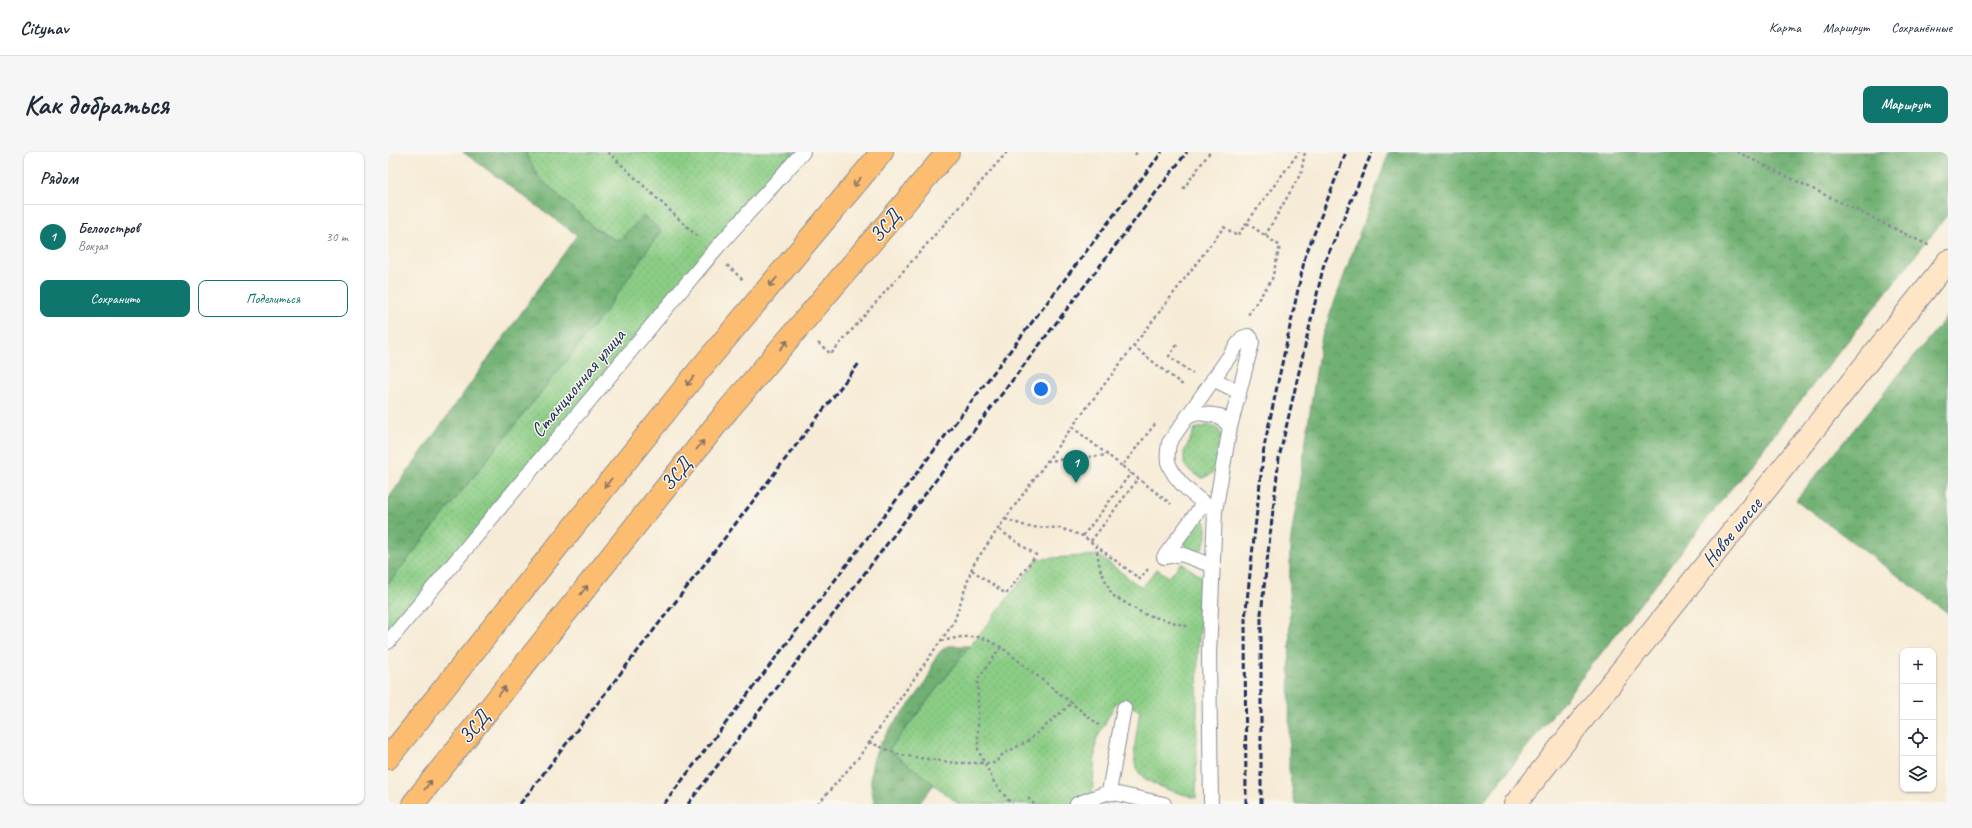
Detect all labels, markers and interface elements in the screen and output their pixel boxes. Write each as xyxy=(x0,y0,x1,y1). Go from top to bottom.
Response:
text: Citynav xyxy=(20,16,68,40)
text: Карта xyxy=(1769,19,1801,36)
text: Маршрут xyxy=(1823,19,1869,36)
text: Сохранённые xyxy=(1891,19,1952,36)
button: Маршрут xyxy=(1863,86,1948,123)
text: Как добраться xyxy=(24,87,169,122)
text: Рядом xyxy=(40,168,78,189)
one-way arrow xyxy=(852,177,861,187)
street label: ЗСД xyxy=(864,203,907,248)
text: Белоостров xyxy=(78,219,139,238)
text: 1 xyxy=(50,229,56,245)
text: 30 m xyxy=(326,229,348,245)
text: Вокзал xyxy=(78,238,107,254)
one-way arrow xyxy=(769,276,778,287)
button: Сохранить xyxy=(40,280,190,317)
button: Поделиться xyxy=(198,280,348,317)
street label: Станционная улица xyxy=(525,322,632,442)
one-way arrow xyxy=(779,340,788,350)
one-way arrow xyxy=(685,376,694,387)
your location xyxy=(1031,379,1051,399)
one-way arrow xyxy=(696,439,705,450)
pin: 1 xyxy=(1063,450,1089,483)
street label: ЗСД xyxy=(655,451,698,496)
one-way arrow xyxy=(604,477,613,488)
street label: Новое шоссе xyxy=(1697,491,1768,572)
one-way arrow xyxy=(579,584,588,595)
map controls xyxy=(1900,648,1936,792)
button: + xyxy=(1900,648,1936,684)
button: − xyxy=(1900,684,1936,720)
one-way arrow xyxy=(498,686,507,697)
street label: ЗСД xyxy=(453,704,496,749)
button: locate xyxy=(1900,720,1936,756)
button: layers xyxy=(1900,756,1936,792)
one-way arrow xyxy=(424,779,432,790)

